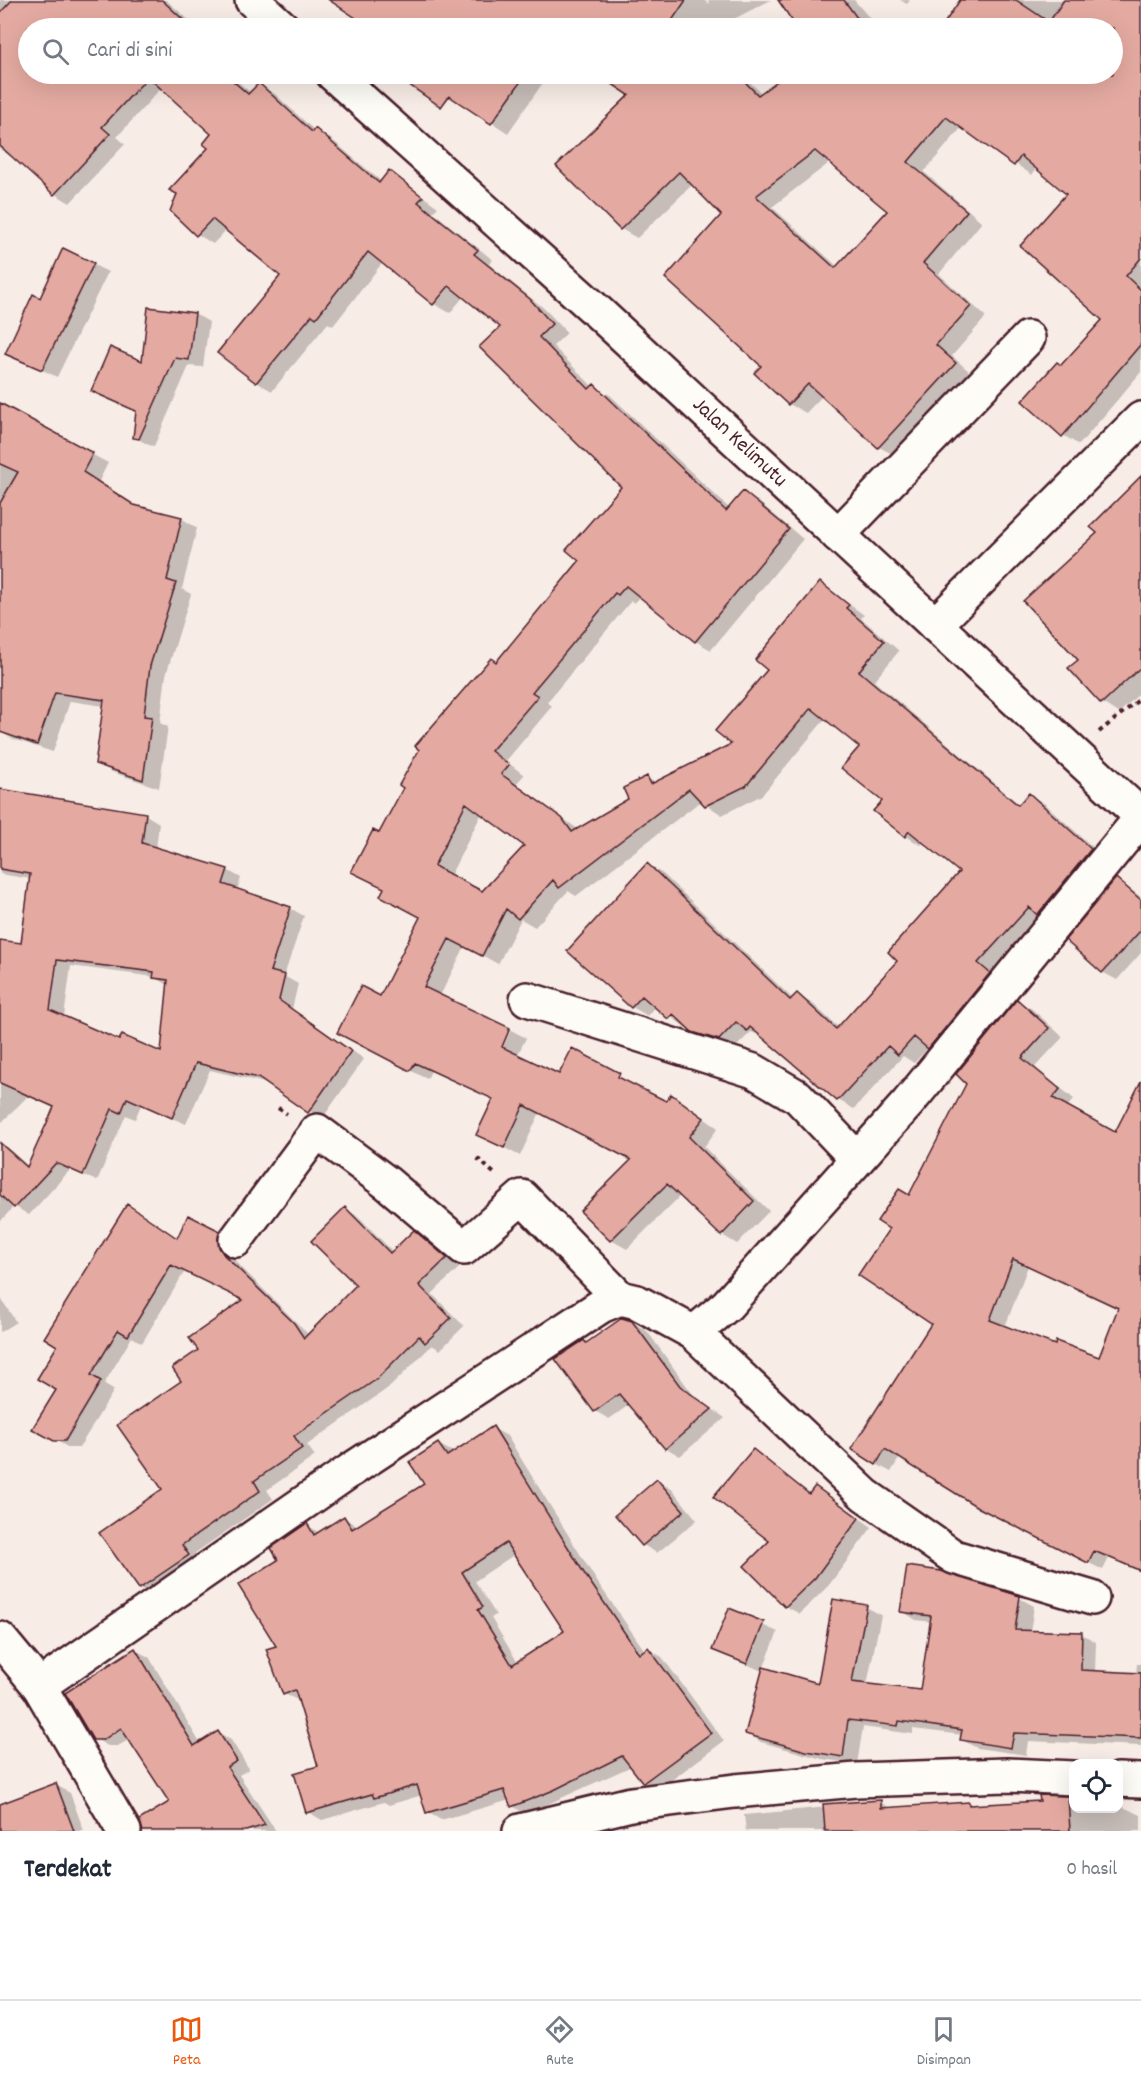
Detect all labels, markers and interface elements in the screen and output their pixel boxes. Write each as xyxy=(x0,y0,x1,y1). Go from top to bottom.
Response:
search box xyxy=(18,18,1123,84)
icon: search xyxy=(39,35,72,68)
text: Cari di sini xyxy=(87,36,172,67)
street label: Jalan Kelimutu xyxy=(684,391,794,495)
map controls xyxy=(1069,1759,1123,1813)
button: locate xyxy=(1069,1759,1123,1813)
text: Terdekat xyxy=(24,1852,112,1889)
text: 0 hasil xyxy=(1066,1856,1117,1884)
tab: Peta xyxy=(170,2013,203,2072)
tab: Rute xyxy=(543,2013,576,2072)
tab: Disimpan xyxy=(917,2013,971,2072)

